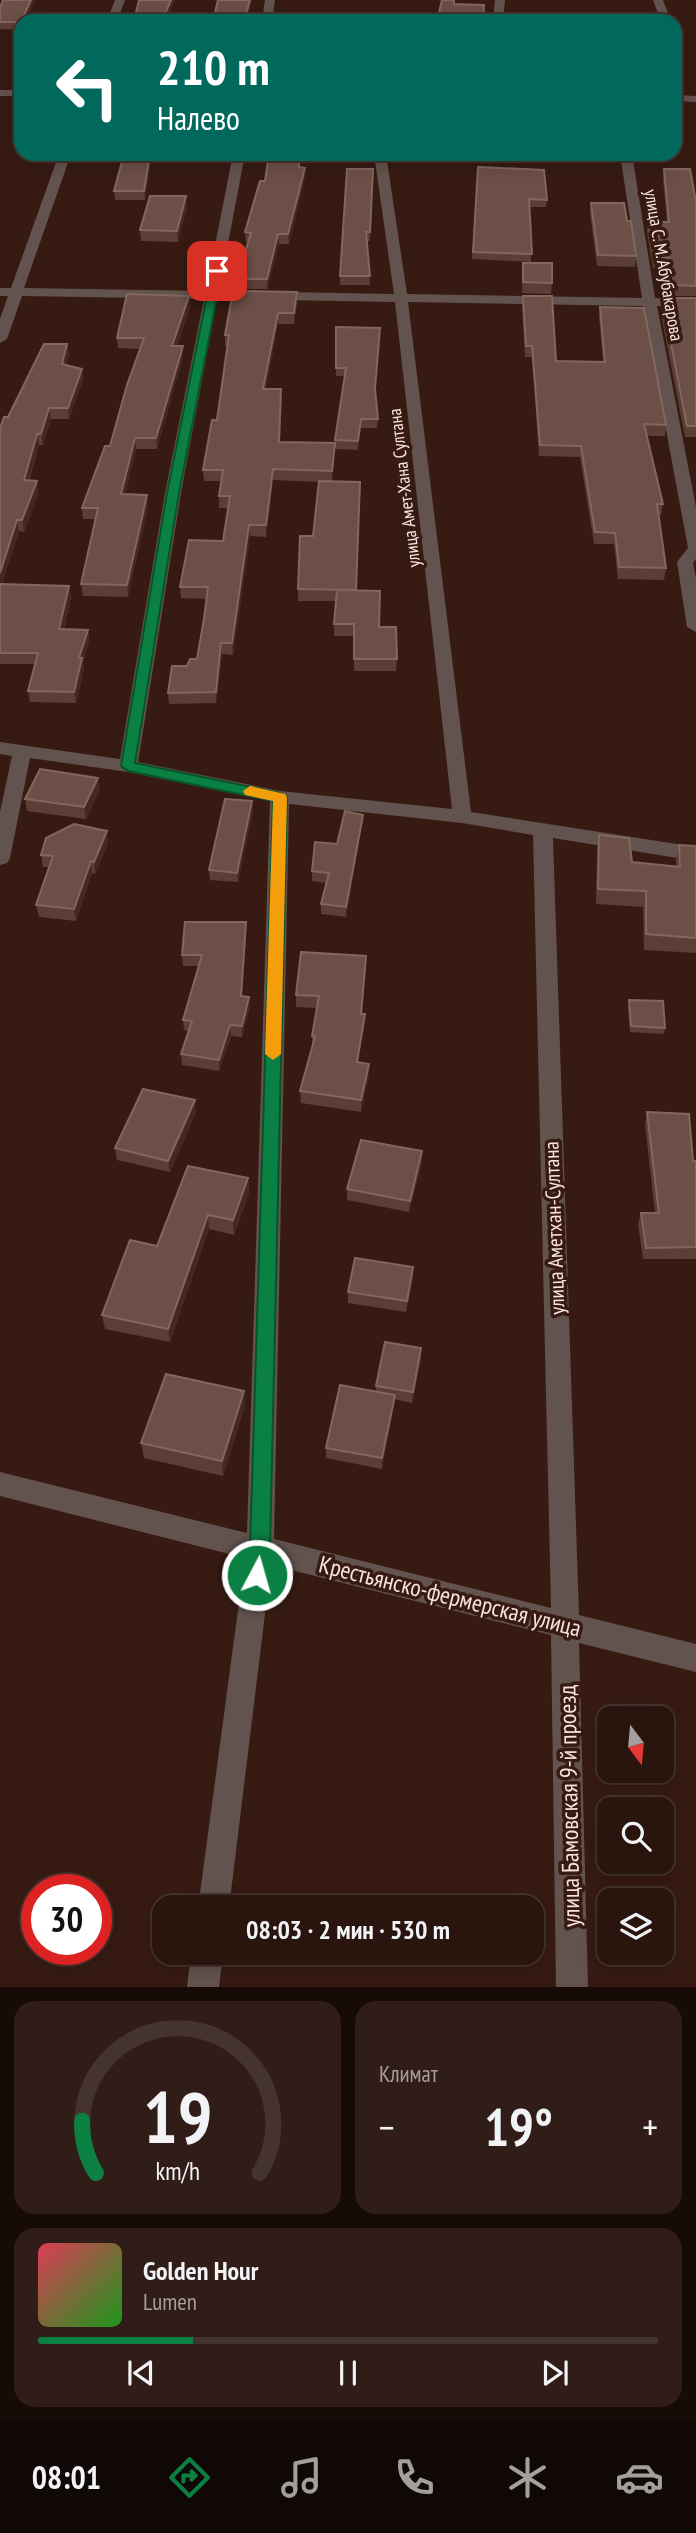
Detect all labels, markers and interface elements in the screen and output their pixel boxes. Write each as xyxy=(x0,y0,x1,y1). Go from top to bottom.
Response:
text: 210 m xyxy=(157,35,270,99)
icon: left xyxy=(42,42,133,133)
text: Налево xyxy=(157,97,240,139)
street label: улица С. М. Абубакарова xyxy=(639,187,689,343)
pin xyxy=(187,241,247,301)
icon: arrive xyxy=(198,252,236,290)
street label: улица Амет-Хана Султана xyxy=(383,407,425,569)
street label: улица Аметхан-Султана xyxy=(537,1141,571,1315)
position arrow xyxy=(220,1538,294,1612)
street label: Крестьянско-фермерская улица xyxy=(316,1548,584,1644)
street label: улица Бамовская 9-й проезд xyxy=(551,1684,587,1927)
north arrow xyxy=(597,1706,674,1783)
map controls xyxy=(597,1706,674,1965)
button: search xyxy=(597,1797,674,1874)
speed limit sign: 30 xyxy=(21,1874,112,1965)
button: layers xyxy=(597,1888,674,1965)
text: 08:03 · 2 мин · 530 m xyxy=(246,1913,450,1946)
text: Климат xyxy=(379,2059,438,2088)
text: 19 xyxy=(143,2070,212,2164)
text: 19° xyxy=(484,2093,553,2160)
text: − xyxy=(379,2102,395,2151)
text: + xyxy=(642,2102,658,2151)
text: km/h xyxy=(155,2155,200,2187)
text: Golden Hour xyxy=(143,2254,258,2287)
text: Lumen xyxy=(143,2287,197,2316)
icon: previous xyxy=(122,2354,160,2392)
icon: pause xyxy=(329,2354,367,2392)
icon: next xyxy=(536,2354,574,2392)
icon: directions xyxy=(165,2453,214,2502)
icon: music xyxy=(277,2453,326,2502)
icon: phone xyxy=(390,2453,439,2502)
icon: climate xyxy=(503,2453,552,2502)
icon: car xyxy=(615,2453,664,2502)
text: 08:01 xyxy=(32,2456,101,2498)

